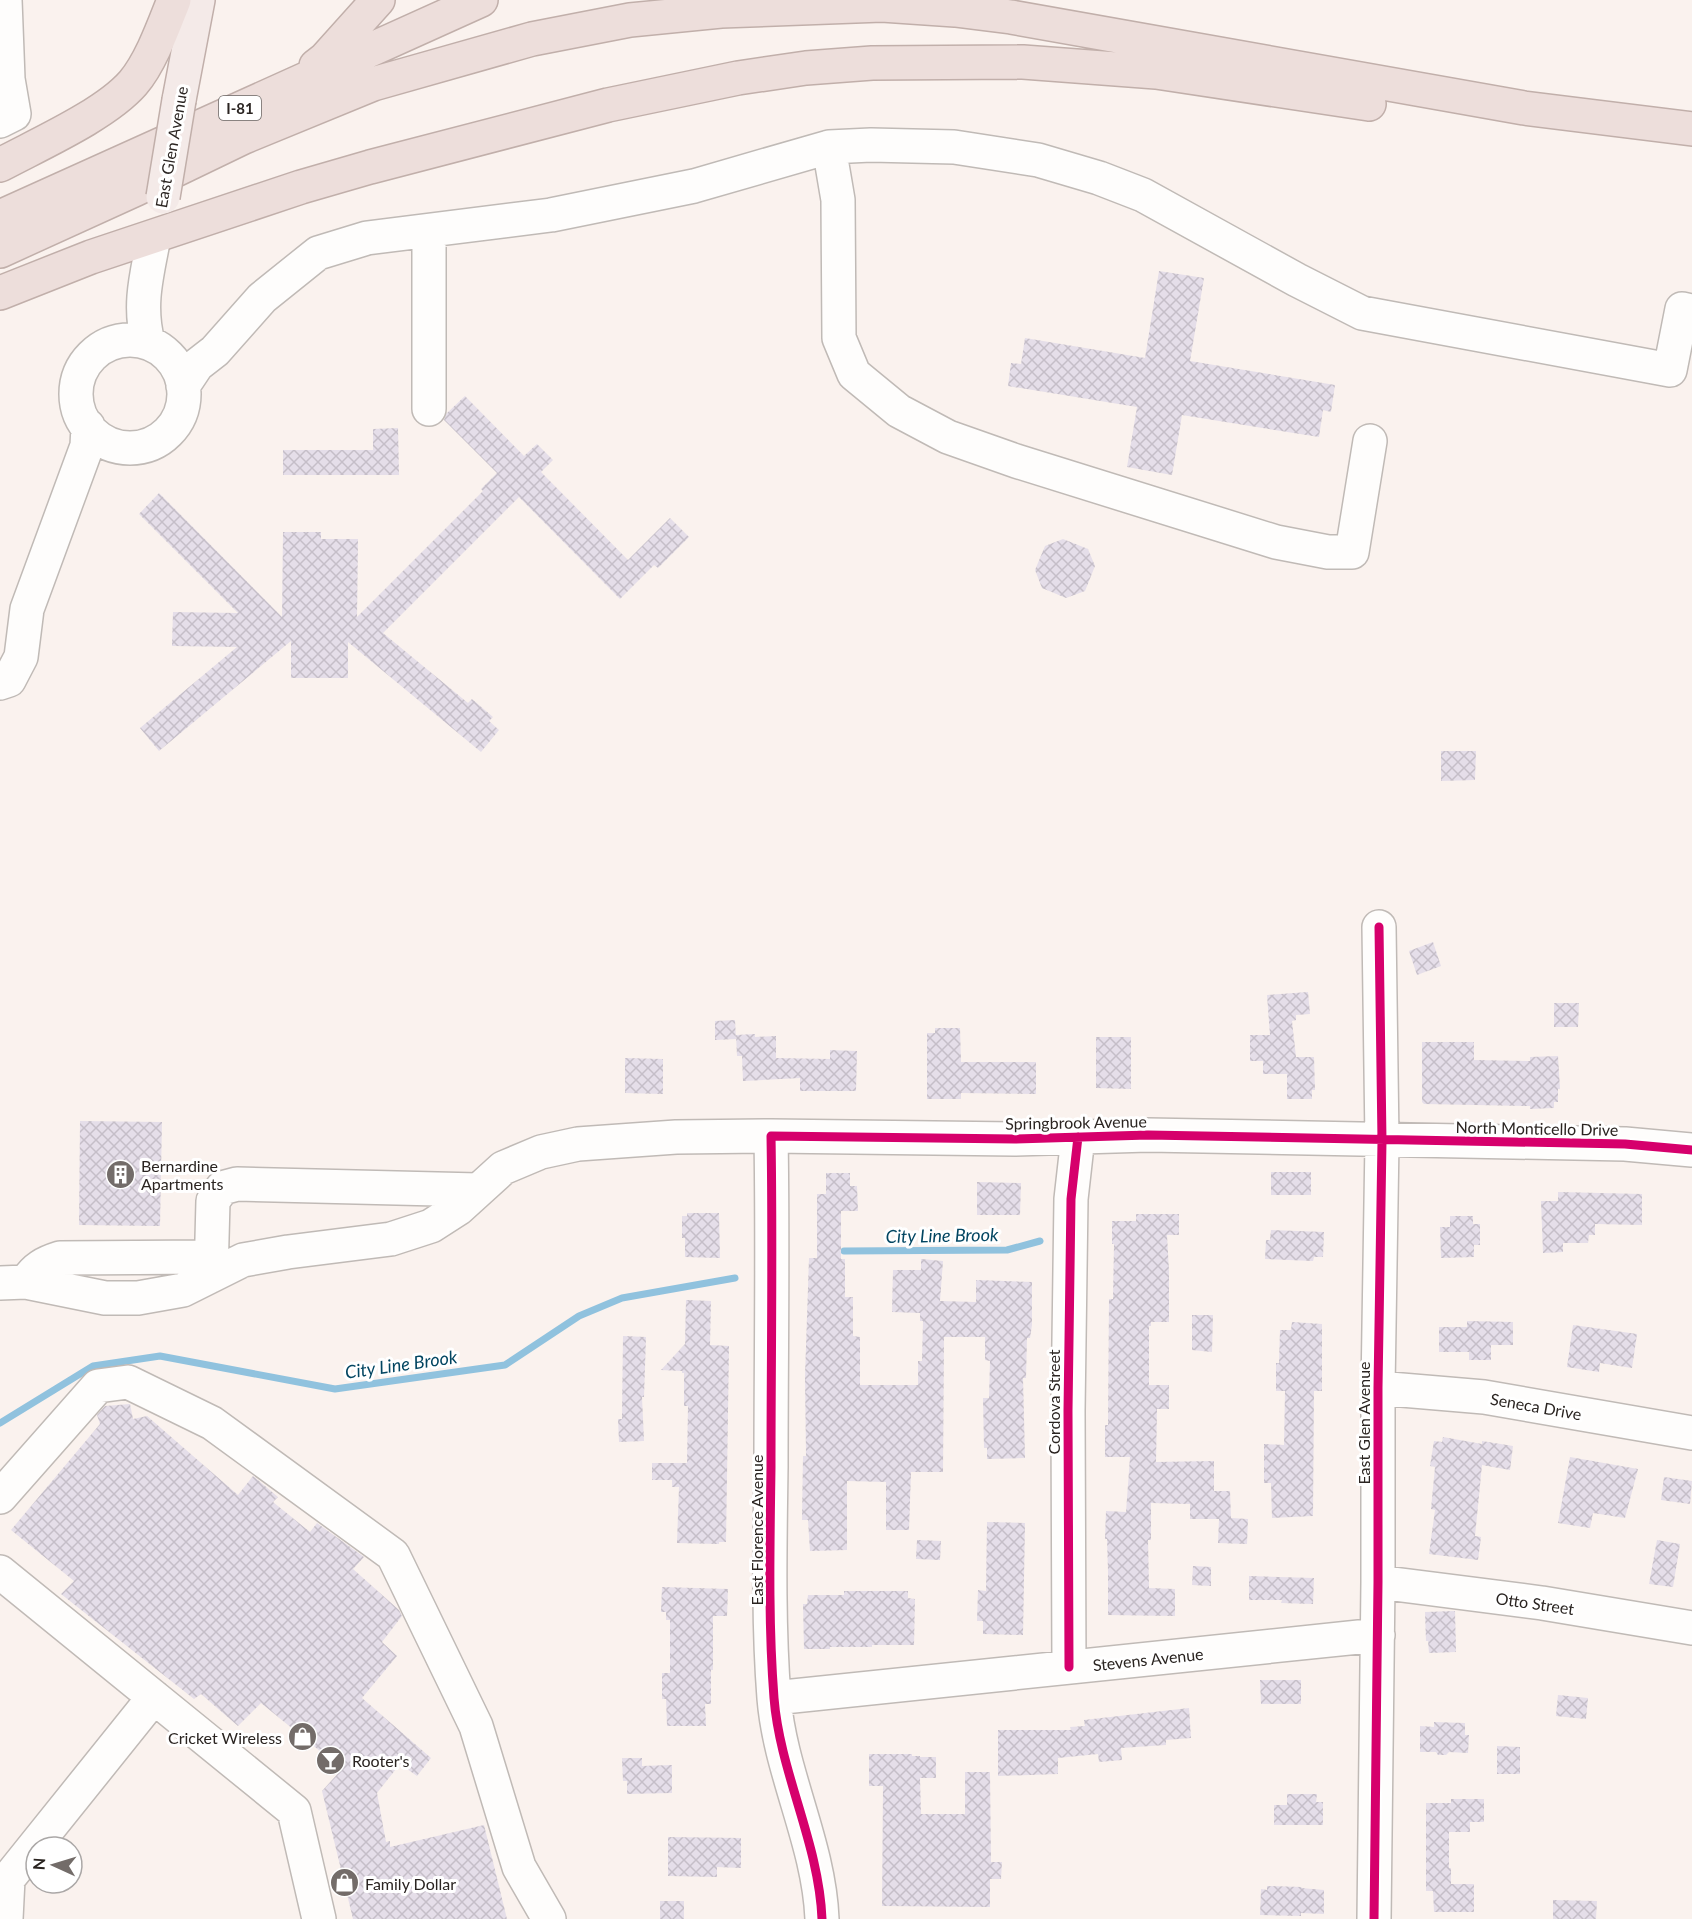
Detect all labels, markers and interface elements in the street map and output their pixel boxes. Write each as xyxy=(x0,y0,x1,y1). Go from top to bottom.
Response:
street label: East Glen Avenue xyxy=(151,85,191,209)
road number: I-81 xyxy=(219,96,261,120)
street label: Springbrook Avenue xyxy=(1005,1111,1147,1133)
street label: North Monticello Drive xyxy=(1455,1117,1619,1139)
place label: Bernardine Apartments xyxy=(141,1156,223,1193)
building icon: Bernardine Apartments xyxy=(104,1158,136,1190)
water label: City Line Brook xyxy=(885,1223,999,1247)
water label: City Line Brook xyxy=(344,1345,459,1383)
street label: Cordova Street xyxy=(1044,1349,1063,1455)
street label: East Glen Avenue xyxy=(1354,1361,1373,1485)
street label: Seneca Drive xyxy=(1489,1389,1583,1423)
street label: East Florence Avenue xyxy=(747,1455,766,1605)
street label: Otto Street xyxy=(1495,1588,1576,1618)
street label: Stevens Avenue xyxy=(1092,1644,1204,1674)
shop icon: Cricket Wireless xyxy=(287,1721,319,1753)
place label: Cricket Wireless xyxy=(168,1728,282,1747)
bar icon: Rooter's xyxy=(315,1744,347,1776)
place label: Rooter's xyxy=(352,1751,410,1770)
north arrow xyxy=(24,1835,84,1895)
text: N xyxy=(29,1857,48,1871)
shop icon: Family Dollar xyxy=(328,1867,360,1899)
place label: Family Dollar xyxy=(365,1874,456,1893)

